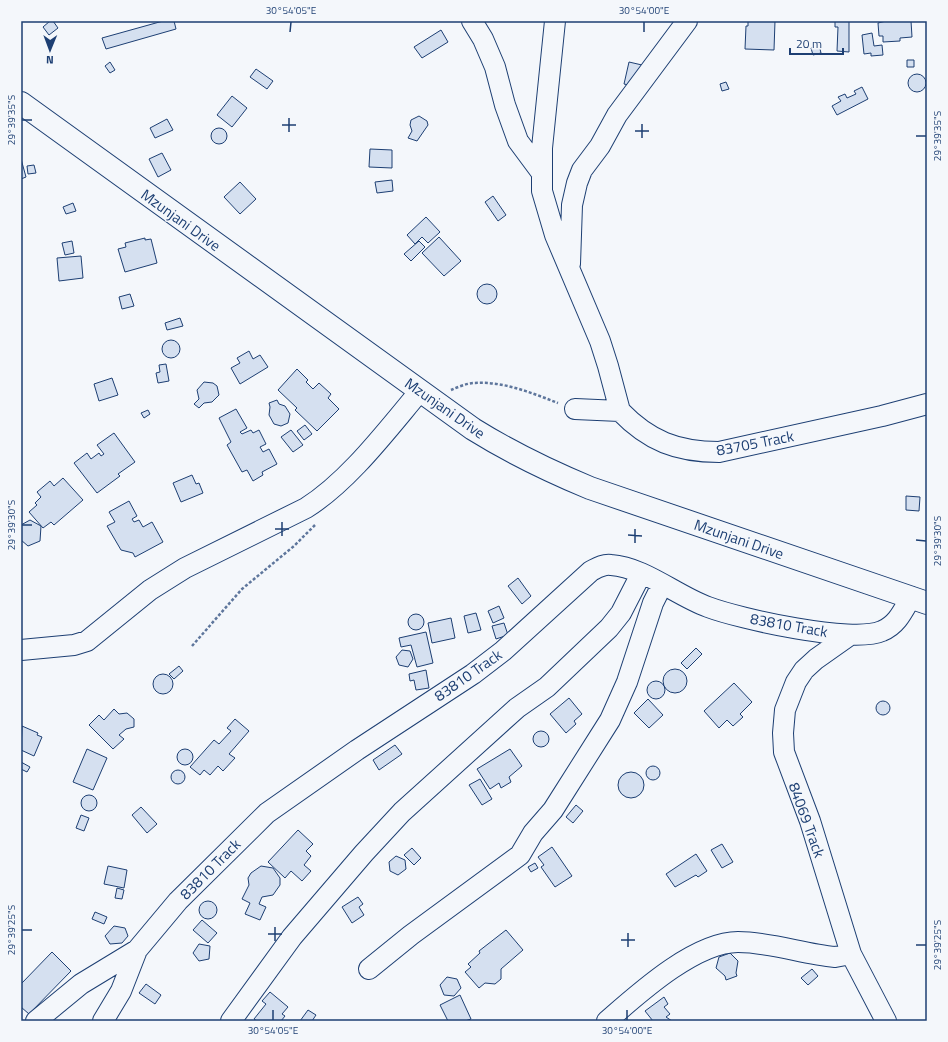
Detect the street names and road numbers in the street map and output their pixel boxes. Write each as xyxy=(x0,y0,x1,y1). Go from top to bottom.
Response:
street label: Mzunjani Drive xyxy=(136,183,226,257)
street label: Mzunjani Drive xyxy=(400,372,490,444)
street label: 83705 Track xyxy=(714,424,796,462)
street label: Mzunjani Drive xyxy=(691,513,787,565)
street label: 83810 Track xyxy=(748,607,830,643)
street label: 83810 Track xyxy=(429,643,507,707)
street label: 84069 Track xyxy=(783,779,831,861)
street label: 83810 Track xyxy=(174,833,246,905)

